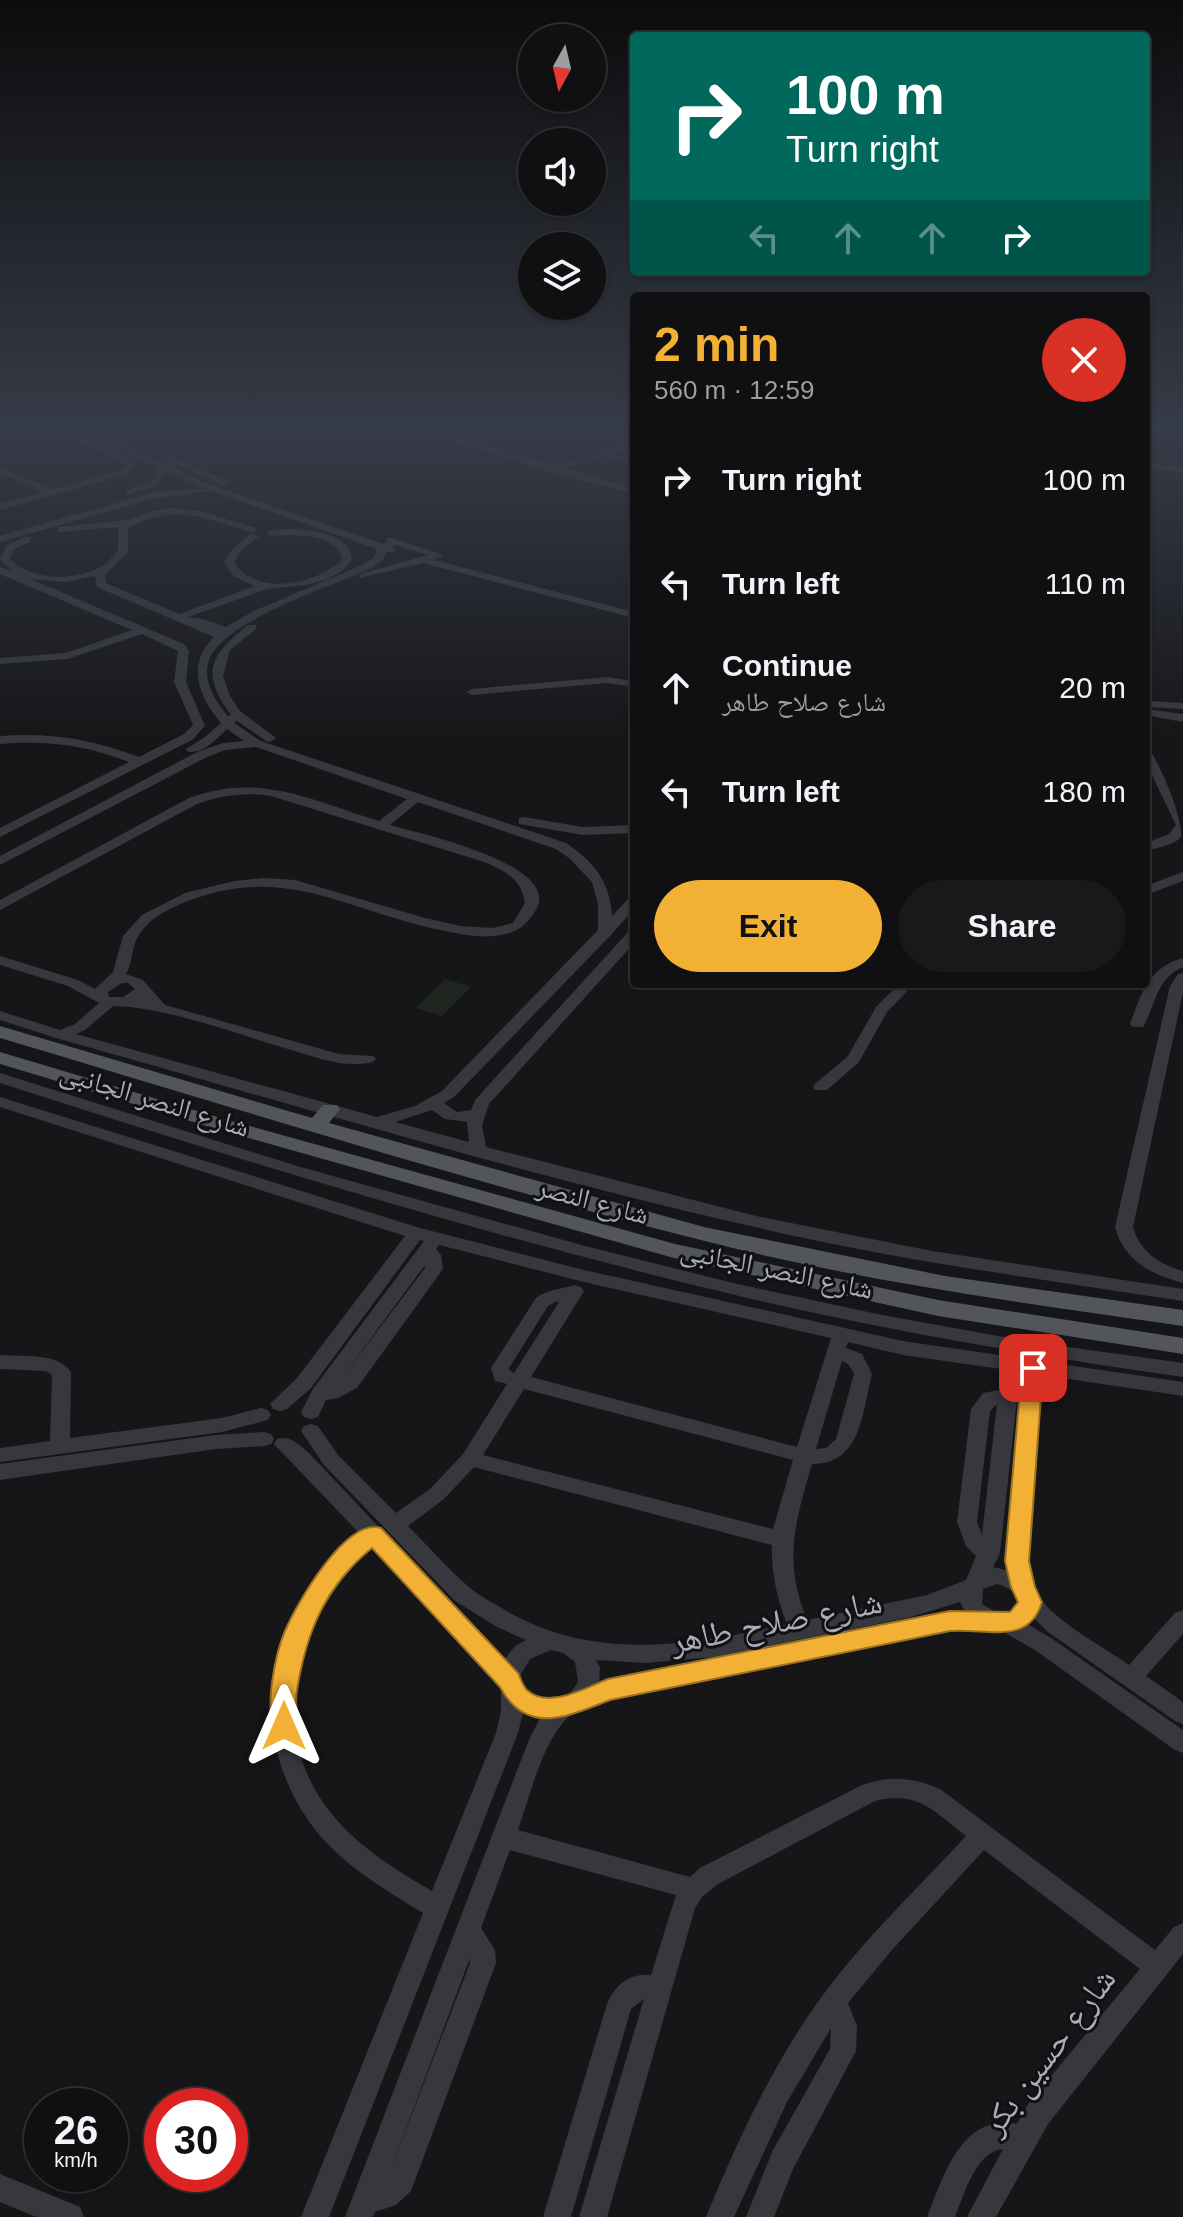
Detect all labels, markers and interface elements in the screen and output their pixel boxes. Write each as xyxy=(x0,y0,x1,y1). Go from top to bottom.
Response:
north arrow xyxy=(518,24,606,112)
map controls xyxy=(518,24,606,320)
text: 100 m xyxy=(786,63,945,126)
icon: right xyxy=(654,64,758,168)
button: sound xyxy=(518,128,606,216)
text: Turn right xyxy=(786,129,939,170)
icon: left xyxy=(742,216,786,260)
icon: ahead xyxy=(826,216,870,260)
icon: ahead xyxy=(910,216,954,260)
icon: right xyxy=(994,216,1038,260)
button: layers xyxy=(518,232,606,320)
text: 2 min xyxy=(654,318,779,371)
button: close xyxy=(1042,318,1126,402)
text: 560 m · 12:59 xyxy=(654,375,814,405)
icon: right xyxy=(654,458,698,502)
text: Turn right xyxy=(722,463,861,496)
text: 100 m xyxy=(1043,463,1126,496)
icon: left xyxy=(654,562,698,606)
text: Turn left xyxy=(722,567,840,600)
text: 110 m xyxy=(1045,567,1126,600)
text: Continue xyxy=(722,649,852,682)
icon: ahead xyxy=(654,666,698,710)
text: 20 m xyxy=(1059,671,1126,704)
text: شارع صلاح طاهر xyxy=(722,687,886,717)
icon: left xyxy=(654,770,698,814)
text: Turn left xyxy=(722,775,840,808)
text: 180 m xyxy=(1043,775,1126,808)
button: Exit xyxy=(654,880,882,972)
button: Share xyxy=(898,880,1126,972)
street label: شارع النصر الجانبى xyxy=(56,1056,253,1145)
street label: شارع النصر xyxy=(532,1170,652,1232)
street label: شارع النصر الجانبى xyxy=(677,1234,876,1307)
pin xyxy=(999,1334,1067,1402)
icon: arrive xyxy=(1011,1346,1055,1390)
street label: شارع صلاح طاهر xyxy=(666,1582,886,1663)
position arrow xyxy=(242,1684,326,1768)
street label: شارع حسين بكر xyxy=(972,1960,1125,2144)
speed limit sign: 30 xyxy=(144,2088,248,2192)
text: 26 xyxy=(54,2108,98,2152)
text: km/h xyxy=(54,2149,98,2171)

